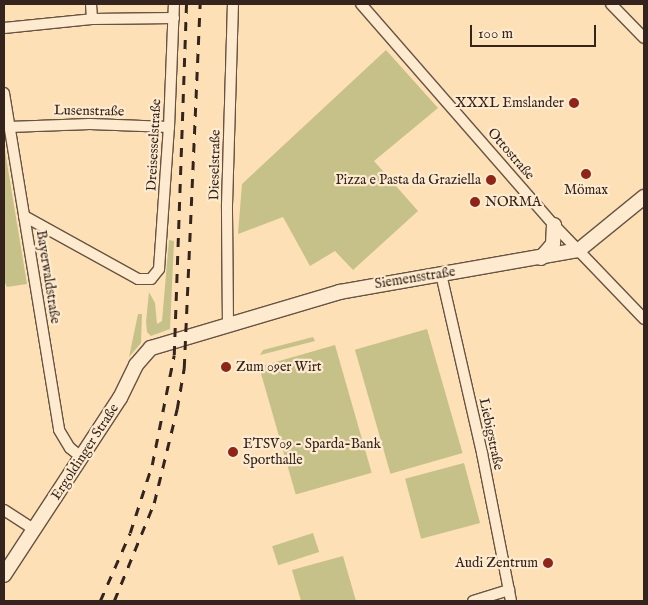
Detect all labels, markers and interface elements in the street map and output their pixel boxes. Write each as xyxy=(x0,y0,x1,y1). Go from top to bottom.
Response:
scale bar xyxy=(473,15,599,47)
text: 100 m xyxy=(478,24,513,43)
place label: XXXL Emslander xyxy=(455,95,564,111)
marker: XXXL Emslander xyxy=(568,97,580,109)
street label: Dreisesselstraße xyxy=(143,98,165,192)
street label: Lusenstraße xyxy=(54,102,124,120)
street label: Ottostraße xyxy=(484,125,538,183)
street label: Dieselstraße xyxy=(206,129,224,201)
marker: Mömax xyxy=(580,168,592,180)
place label: Pizza e Pasta da Graziella xyxy=(336,172,481,188)
marker: Pizza e Pasta da Graziella xyxy=(485,174,497,186)
place label: Mömax xyxy=(564,182,608,198)
place label: NORMA xyxy=(485,194,542,210)
marker: NORMA xyxy=(469,196,481,208)
street label: Bayerwaldstraße xyxy=(32,229,64,325)
street label: Siemensstraße xyxy=(373,263,457,293)
place label: Zum 09er Wirt xyxy=(236,359,322,375)
marker: Zum 09er Wirt xyxy=(220,361,232,373)
street label: Liebigstraße xyxy=(475,396,507,472)
street label: Ergoldinger Straße xyxy=(48,401,122,503)
place label: ETSV09 - Sparda-Bank Sporthalle xyxy=(243,436,381,468)
marker: ETSV09 - Sparda-Bank Sporthalle xyxy=(227,446,239,458)
place label: Audi Zentrum xyxy=(455,555,538,571)
marker: Audi Zentrum xyxy=(542,557,554,569)

